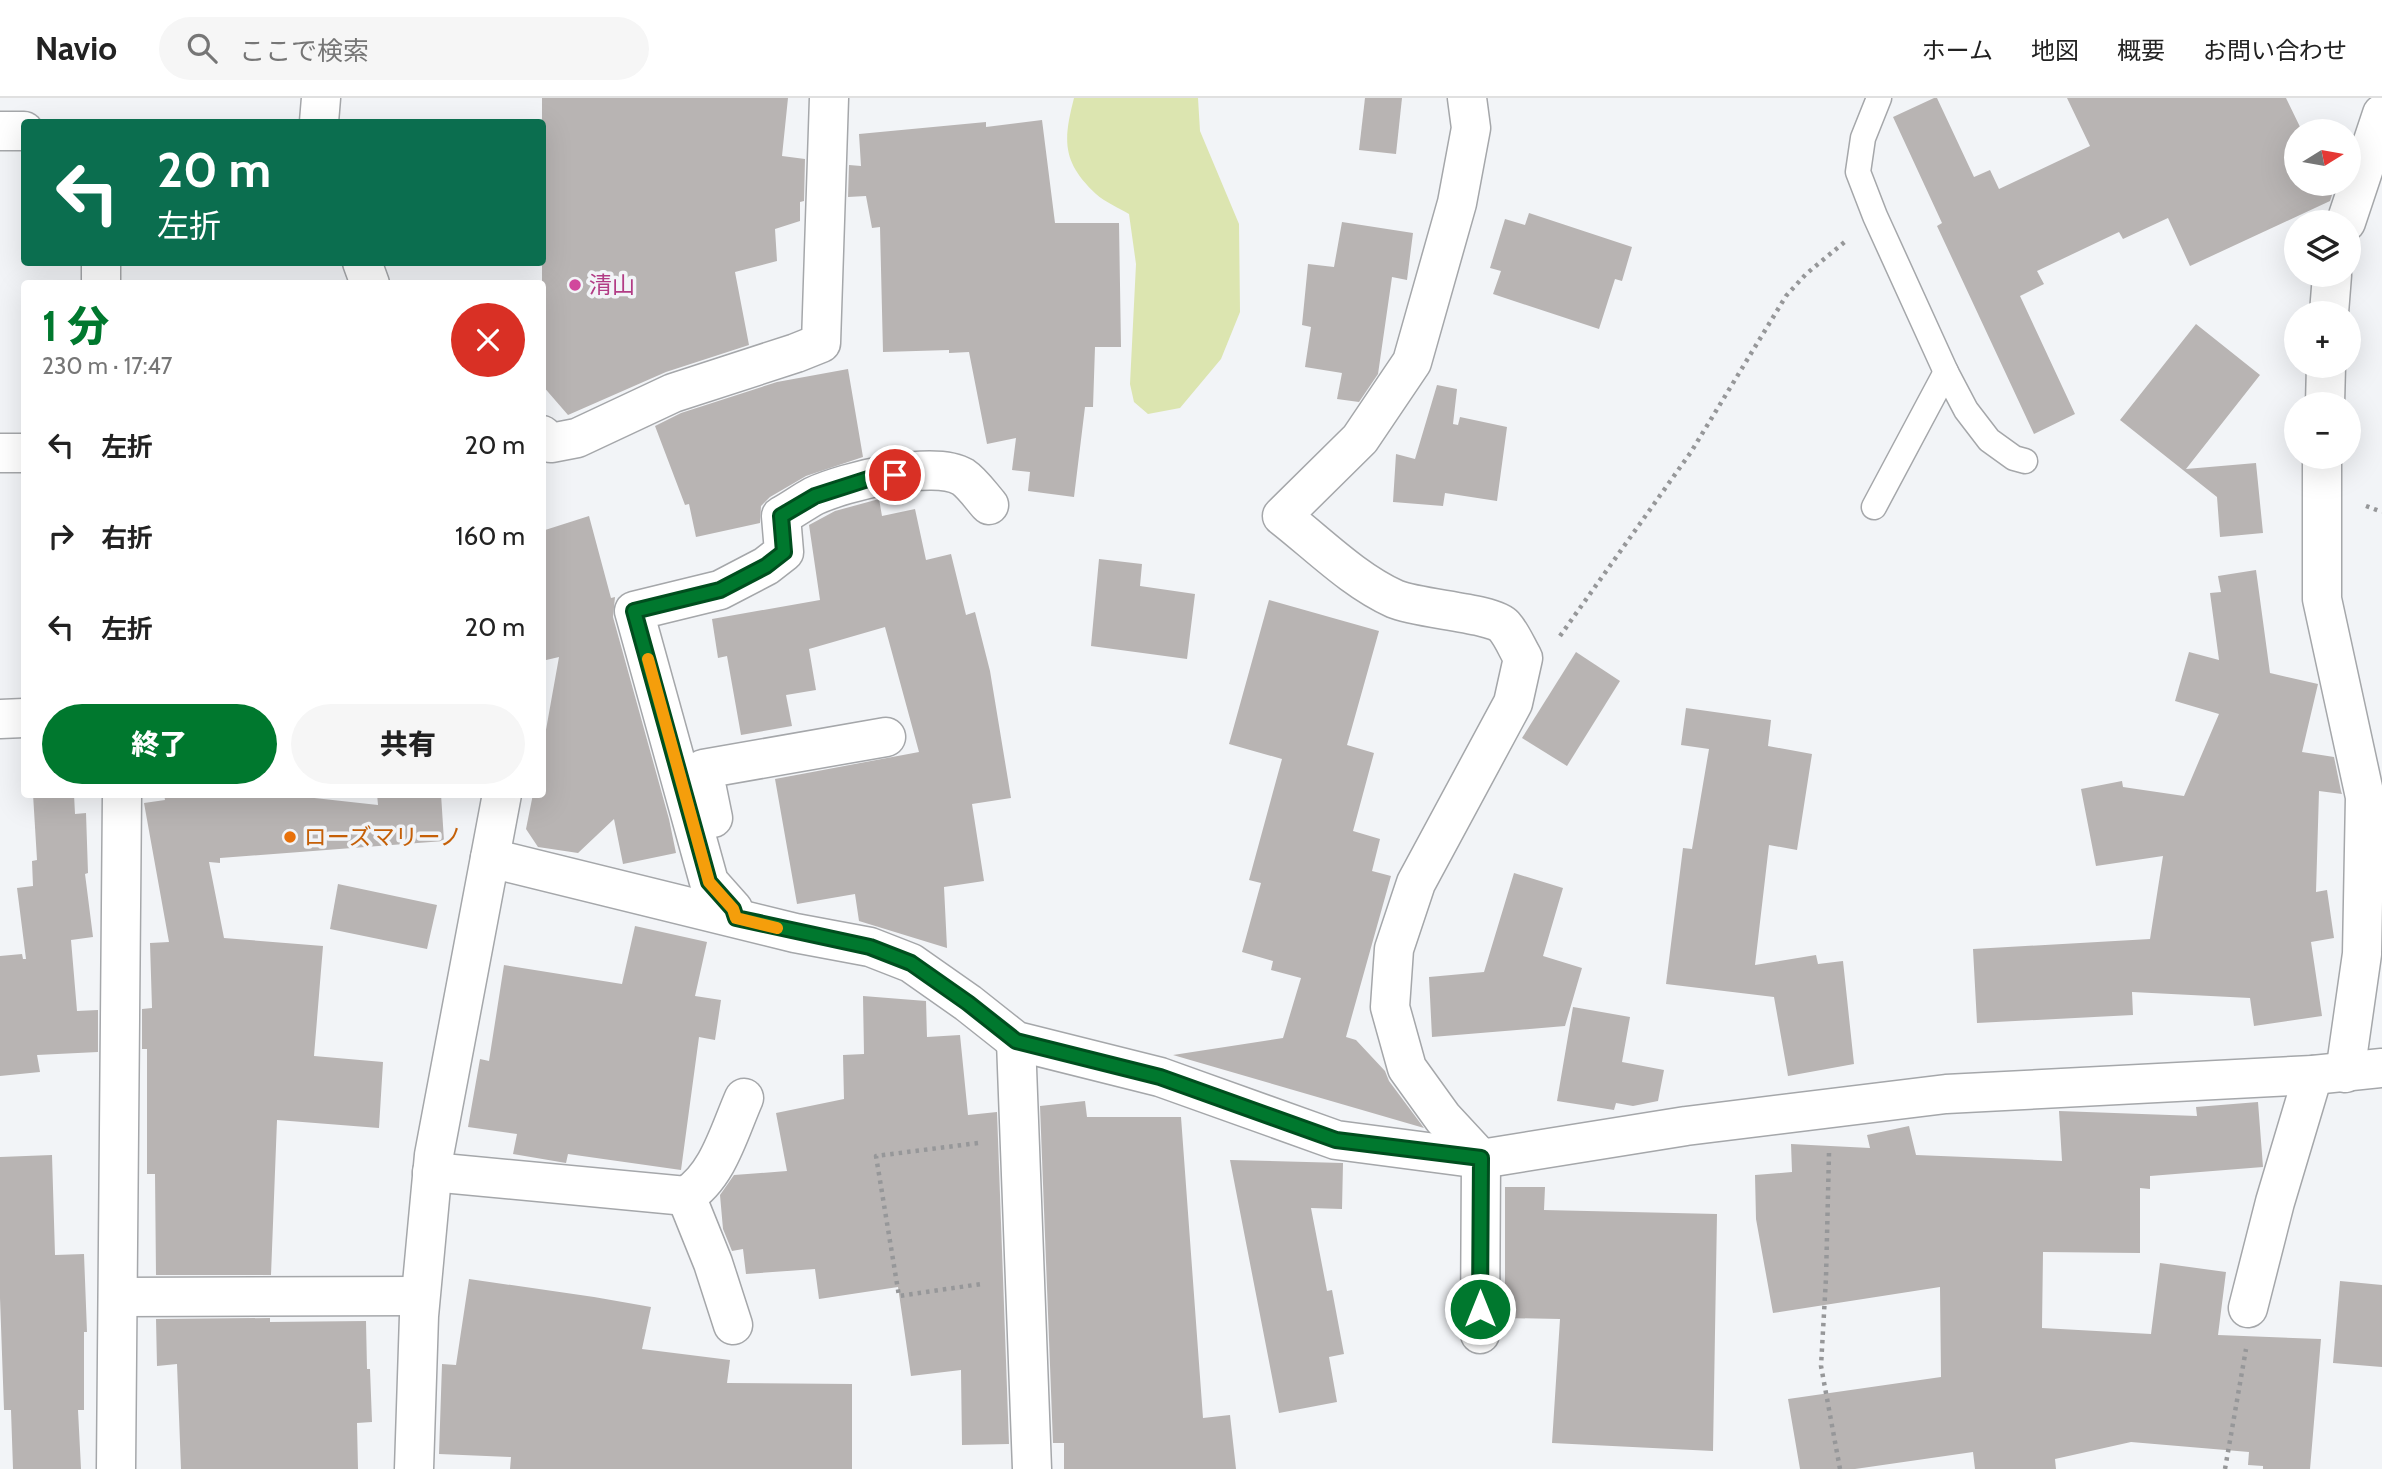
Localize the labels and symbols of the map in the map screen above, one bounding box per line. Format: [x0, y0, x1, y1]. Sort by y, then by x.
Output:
north arrow [2284, 119, 2361, 196]
place label: 清山 [589, 271, 635, 299]
marker: 清山 [567, 277, 583, 293]
pin [865, 445, 925, 505]
place label: ローズマリーノ [304, 823, 462, 851]
marker: ローズマリーノ [282, 829, 298, 845]
position arrow [1443, 1272, 1517, 1346]

